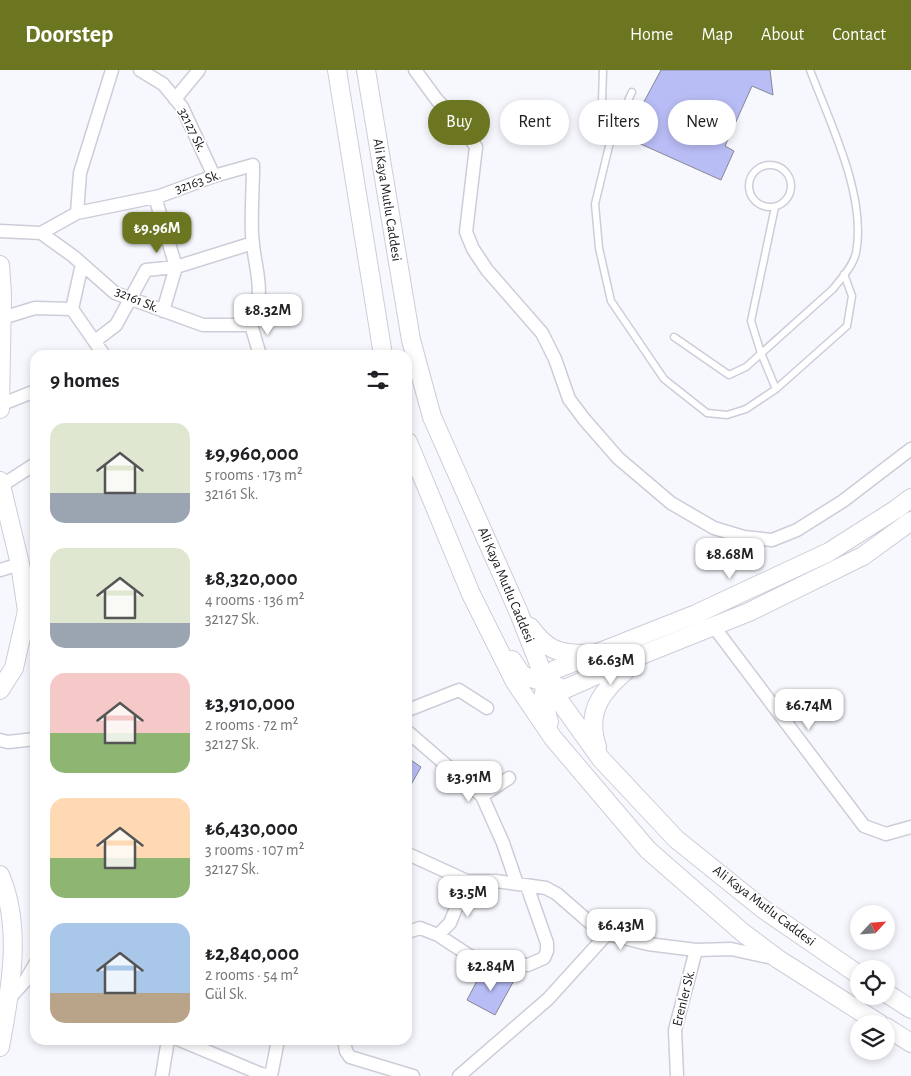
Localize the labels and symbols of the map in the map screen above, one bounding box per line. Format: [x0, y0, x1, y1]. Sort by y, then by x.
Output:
street label: 32127 Sk. [175, 106, 209, 154]
street label: Ali Kaya Mutlu Caddesi [370, 138, 404, 262]
street label: 32163 Sk. [173, 168, 223, 196]
pin: ₺9.96M [116, 212, 198, 254]
street label: 32161 Sk. [113, 284, 161, 316]
pin: ₺8.32M [227, 294, 309, 336]
street label: Ali Kaya Mutlu Caddesi [475, 525, 537, 645]
pin: ₺8.68M [689, 538, 771, 580]
pin: ₺6.63M [570, 644, 652, 686]
pin: ₺6.74M [768, 688, 850, 731]
pin: ₺3.91M [428, 760, 510, 803]
street label: Ali Kaya Mutlu Caddesi [710, 863, 818, 949]
pin: ₺3.5M [433, 876, 503, 918]
north arrow [850, 905, 895, 950]
pin: ₺6.43M [580, 908, 662, 951]
pin: ₺2.84M [450, 950, 532, 992]
street label: Erenler Sk. [670, 968, 698, 1028]

